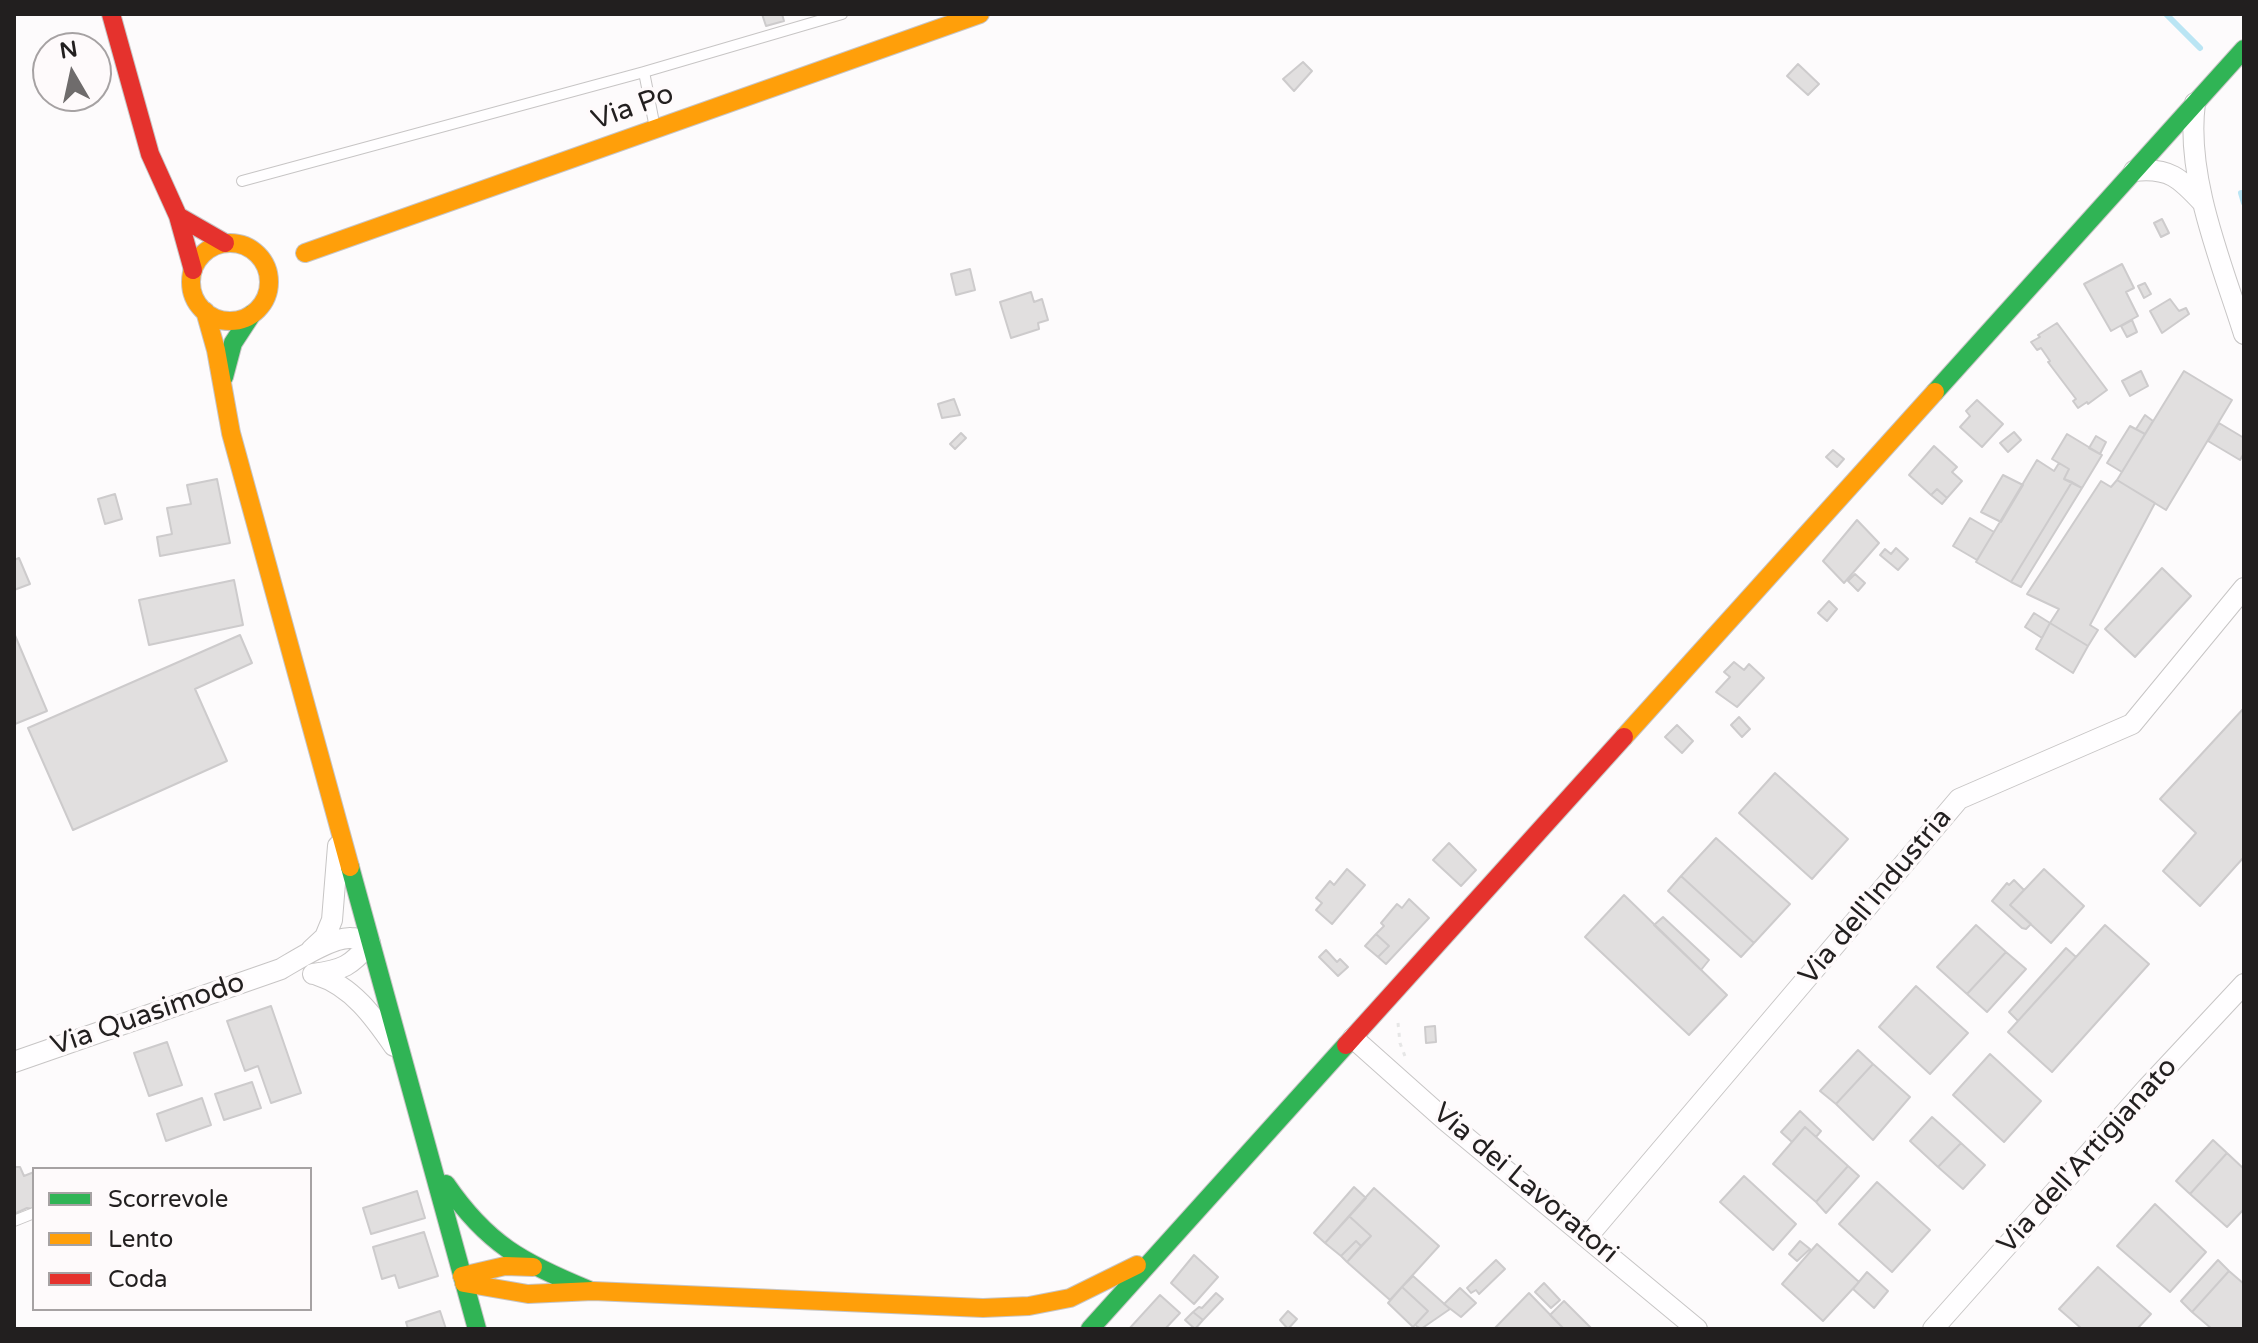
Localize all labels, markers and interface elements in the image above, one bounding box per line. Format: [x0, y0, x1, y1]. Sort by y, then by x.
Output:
north arrow [32, 32, 112, 112]
text: N [58, 36, 79, 64]
street label: Via Po [588, 78, 678, 138]
street label: Via dell'Industria [1793, 802, 1959, 992]
street label: Via Quasimodo [47, 966, 249, 1064]
street label: Via dell'Artigianato [1991, 1051, 2185, 1261]
street label: Via dei Lavoratori [1426, 1097, 1624, 1271]
legend [32, 1167, 312, 1311]
text: Scorrevole [108, 1185, 228, 1214]
text: Lento [108, 1225, 173, 1254]
text: Coda [108, 1265, 168, 1294]

